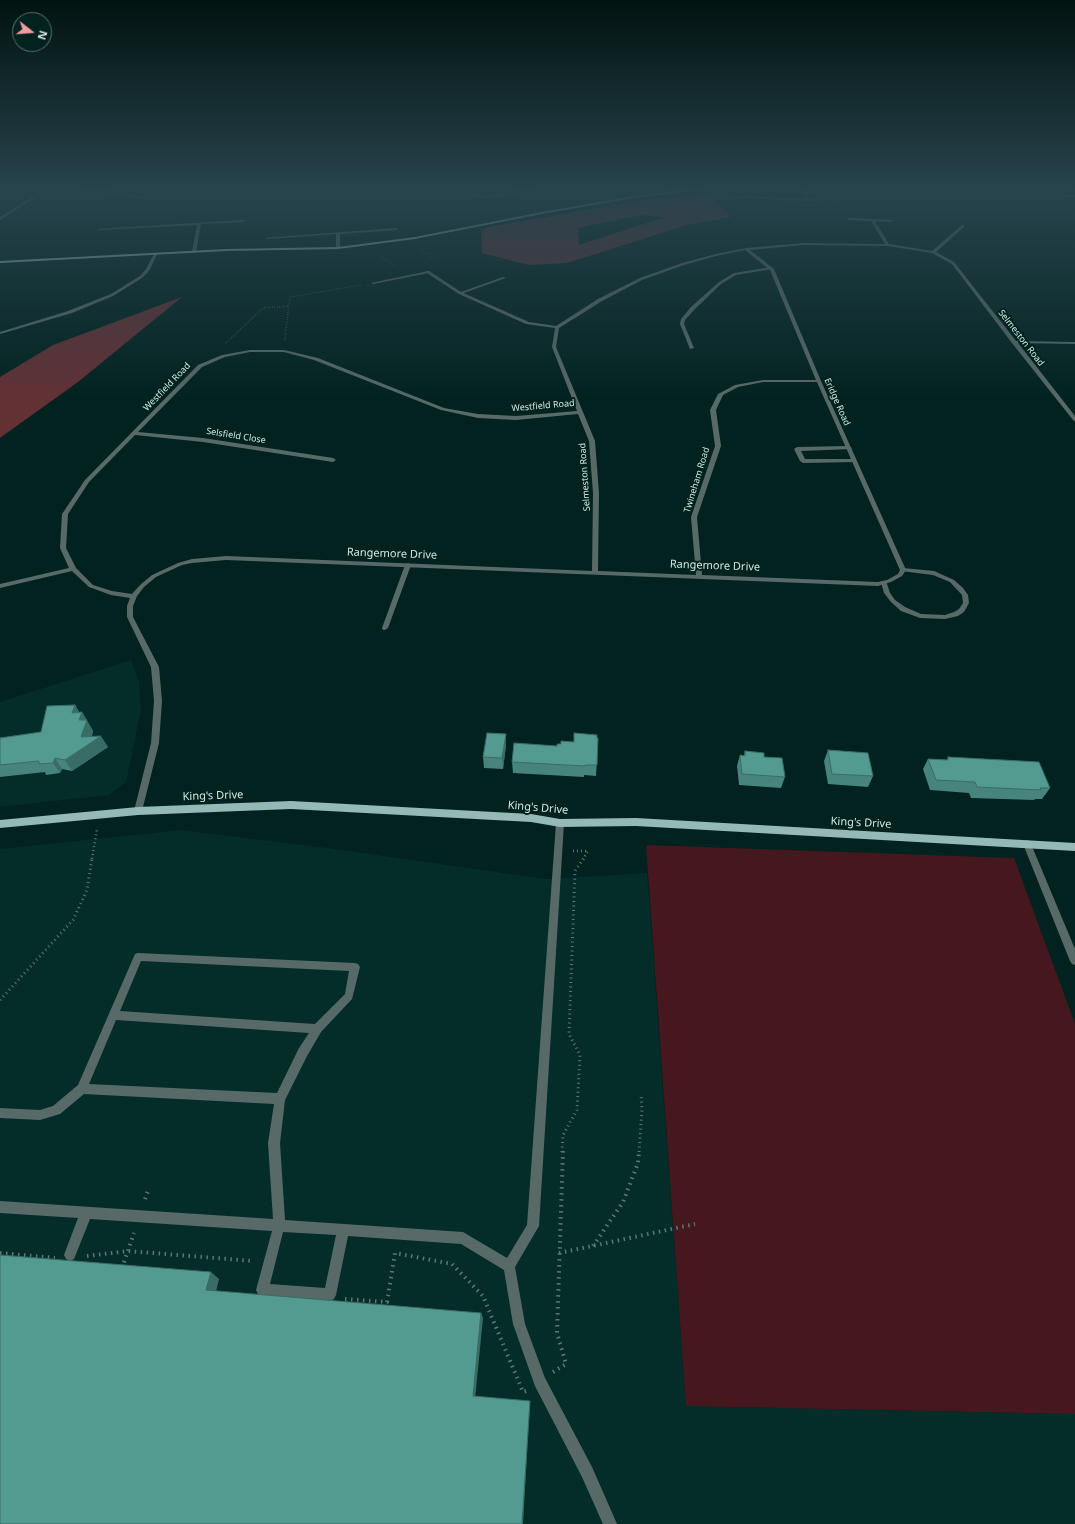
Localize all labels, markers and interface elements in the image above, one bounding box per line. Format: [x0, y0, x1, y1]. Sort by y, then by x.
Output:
north arrow [12, 12, 52, 52]
text: N [35, 29, 51, 42]
street label: Selmeston Road [996, 308, 1046, 368]
street label: Westfield Road [141, 361, 193, 413]
street label: Eridge Road [822, 376, 852, 428]
street label: Westfield Road [511, 398, 575, 414]
street label: Selsfield Close [205, 426, 267, 446]
street label: Selmeston Road [577, 443, 593, 511]
street label: Twineham Road [682, 446, 712, 514]
street label: Rangemore Drive [347, 546, 437, 562]
street label: Rangemore Drive [670, 558, 760, 574]
street label: King's Drive [182, 788, 244, 804]
street label: King's Drive [507, 799, 569, 817]
street label: King's Drive [830, 815, 892, 831]

